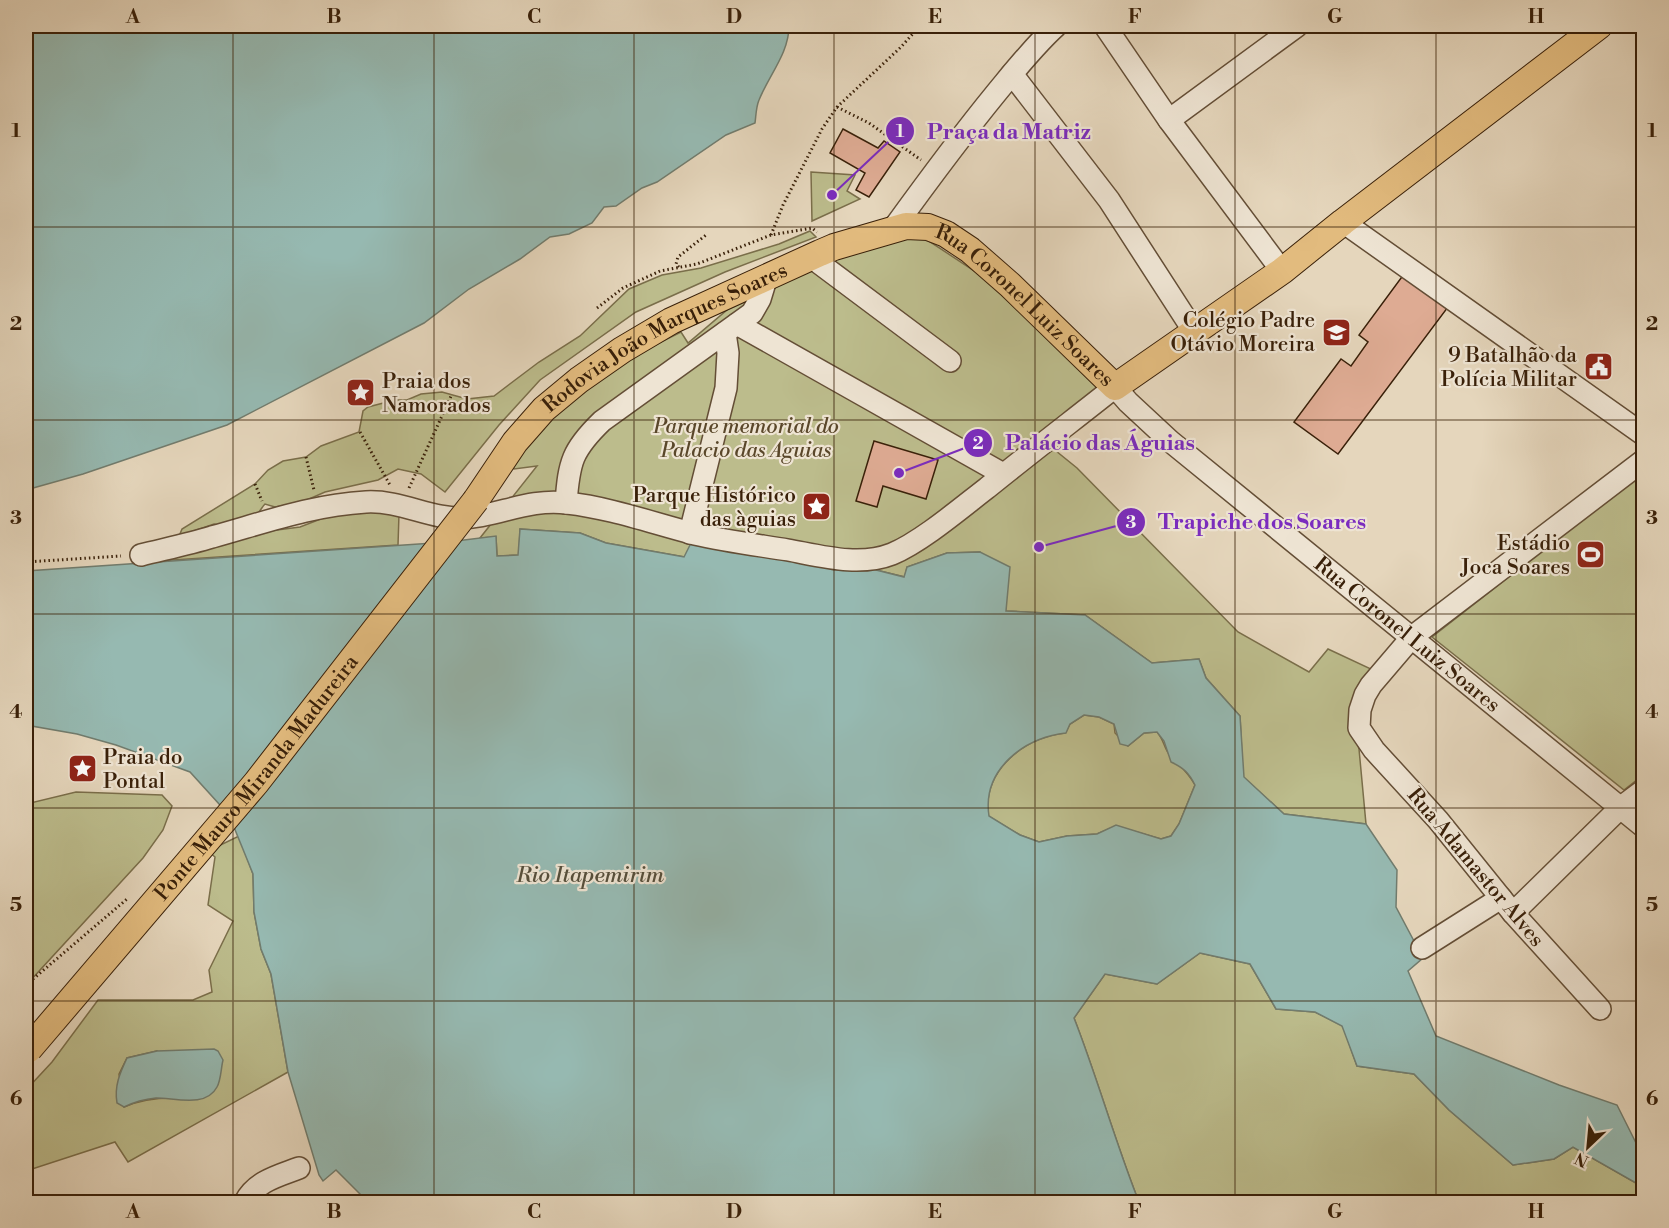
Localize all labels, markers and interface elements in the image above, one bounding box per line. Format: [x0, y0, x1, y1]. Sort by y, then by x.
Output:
text: A [125, 5, 141, 30]
text: B [326, 5, 342, 30]
text: C [527, 5, 541, 30]
text: D [726, 5, 742, 30]
text: E [928, 5, 942, 30]
text: F [1128, 5, 1142, 30]
text: G [1327, 5, 1343, 30]
text: H [1528, 5, 1545, 30]
callout: Praça da Matriz [885, 111, 1103, 151]
text: 1 [11, 119, 21, 144]
text: Praça da Matriz [927, 119, 1091, 146]
text: 1 [1647, 119, 1657, 144]
text: 1 [896, 120, 905, 143]
street label: Rua Coronel Luiz Soares [931, 219, 1119, 393]
street label: Rodovia João Marques Soares [537, 258, 792, 419]
place label: Colégio Padre Otávio Moreira [1170, 308, 1315, 358]
text: 2 [10, 312, 22, 337]
text: 2 [1646, 312, 1658, 337]
school or university icon: Colégio Padre Otávio Moreira [1320, 316, 1352, 348]
place label: 9 Batalhão da Polícia Militar [1441, 343, 1577, 393]
public building icon: 9 Batalhão da Polícia Militar [1582, 351, 1614, 383]
place label: Praia dos Namorados [382, 369, 491, 419]
place icon: Praia dos Namorados [345, 377, 377, 409]
park label: Parque memorial do Palacio das Aguias [652, 414, 839, 464]
callout: Palácio das Águias [963, 423, 1207, 463]
text: Palácio das Águias [1005, 428, 1195, 457]
text: 2 [972, 432, 984, 455]
place label: Parque Histórico das àguias [632, 483, 796, 533]
place icon: Parque Histórico das àguias [801, 491, 833, 523]
callout: Trapiche dos Soares [1116, 502, 1378, 542]
text: 3 [10, 506, 22, 531]
text: 3 [1646, 506, 1658, 531]
text: Trapiche dos Soares [1158, 509, 1366, 536]
text: 3 [1126, 511, 1137, 534]
place label: Estádio Joca Soares [1459, 531, 1570, 581]
sports icon: Estádio Joca Soares [1575, 539, 1607, 571]
street label: Rua Coronel Luiz Soares [1308, 552, 1505, 719]
street label: Ponte Mauro Miranda Madureira [149, 650, 365, 907]
text: 4 [9, 700, 23, 725]
text: 4 [1645, 700, 1659, 725]
place label: Praia do Pontal [103, 745, 183, 795]
place icon: Praia do Pontal [66, 753, 98, 785]
street label: Rua Adamastor Alves [1401, 783, 1549, 952]
water label: Rio Itapemirim [515, 862, 664, 889]
text: 5 [10, 893, 22, 918]
text: 5 [1646, 893, 1658, 918]
text: 6 [10, 1087, 23, 1112]
text: 6 [1646, 1087, 1659, 1112]
north arrow [1558, 1117, 1618, 1177]
text: N [1571, 1148, 1592, 1171]
text: A [125, 1200, 141, 1225]
text: B [326, 1200, 342, 1225]
text: C [527, 1200, 541, 1225]
text: D [726, 1200, 742, 1225]
text: E [928, 1200, 942, 1225]
text: F [1128, 1200, 1142, 1225]
text: G [1327, 1200, 1343, 1225]
text: H [1528, 1200, 1545, 1225]

